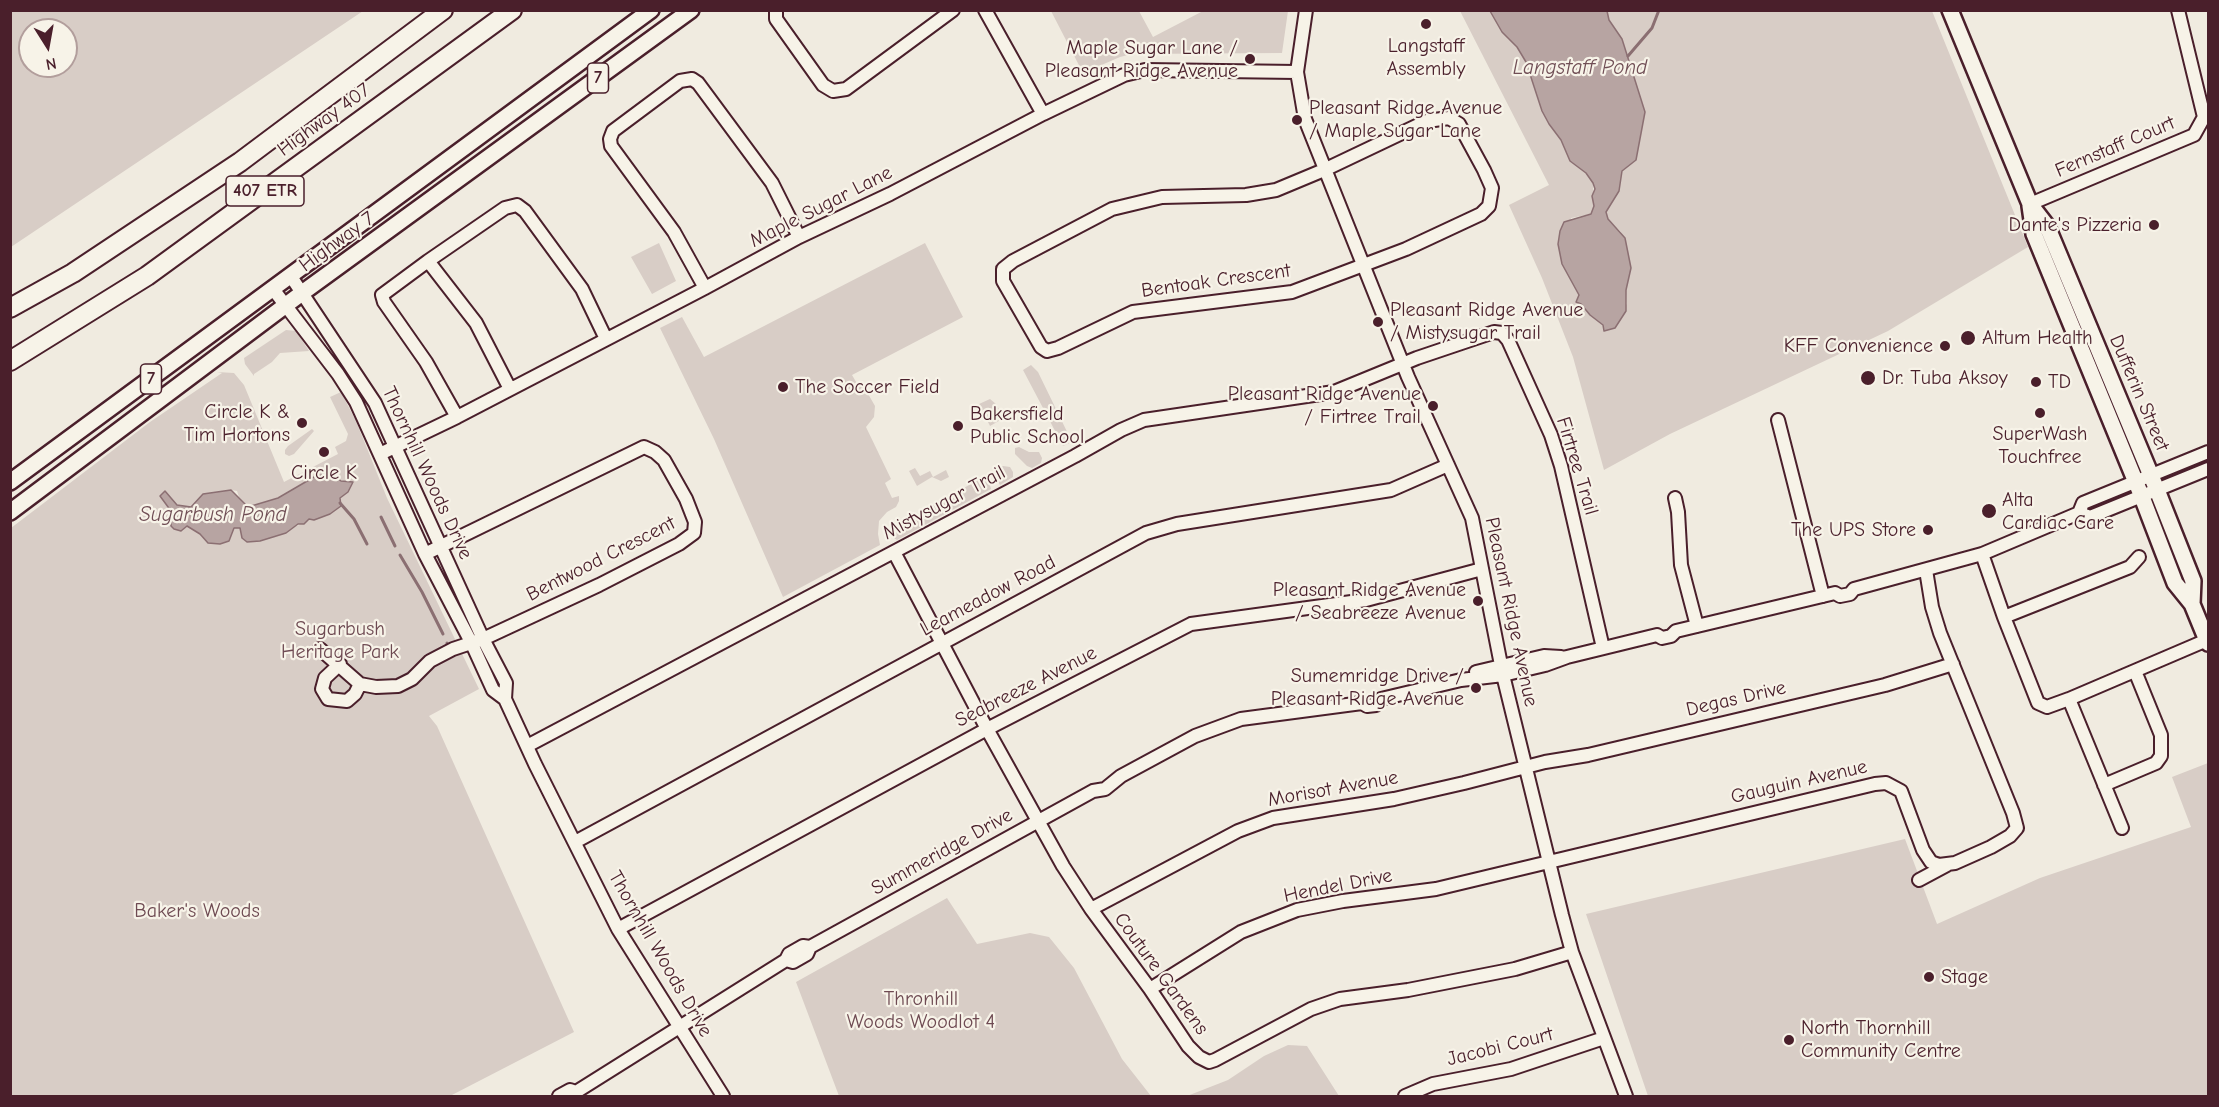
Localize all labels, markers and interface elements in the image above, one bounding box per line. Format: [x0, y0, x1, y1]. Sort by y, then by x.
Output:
marker: Langstaff Assembly [1419, 17, 1433, 31]
north arrow [18, 18, 78, 78]
place label: Langstaff Assembly [1387, 34, 1465, 81]
place label: Maple Sugar Lane / Pleasant Ridge Avenue [1045, 36, 1238, 83]
marker: Maple Sugar Lane / Pleasant Ridge Avenue [1243, 52, 1257, 66]
text: N [44, 54, 58, 74]
water label: Langstaff Pond [1513, 55, 1647, 81]
road number: 7 [588, 63, 608, 93]
street label: Highway 407 [273, 78, 375, 162]
place label: Pleasant Ridge Avenue / Maple Sugar Lane [1309, 96, 1502, 143]
street label: Fernstaff Court [2052, 111, 2178, 183]
marker: Pleasant Ridge Avenue / Maple Sugar Lane [1290, 113, 1304, 127]
street label: Maple Sugar Lane [746, 161, 896, 253]
road number: 407 ETR [226, 176, 304, 206]
street label: Highway 7 [295, 207, 379, 277]
place label: Dante's Pizzeria [2009, 213, 2142, 237]
marker: Dante's Pizzeria [2147, 218, 2161, 232]
street label: Bentoak Crescent [1140, 259, 1292, 303]
place label: Pleasant Ridge Avenue / Mistysugar Trail [1390, 298, 1583, 345]
marker: Pleasant Ridge Avenue / Mistysugar Trail [1371, 315, 1385, 329]
place label: Altum Health [1982, 326, 2093, 350]
marker: Altum Health [1959, 329, 1977, 347]
street label: Dufferin Street [2104, 331, 2174, 455]
place label: KFF Convenience [1784, 334, 1933, 358]
marker: KFF Convenience [1938, 339, 1952, 353]
road number: 7 [140, 364, 162, 394]
place label: Dr. Tuba Aksoy [1882, 366, 2008, 390]
marker: Dr. Tuba Aksoy [1859, 369, 1877, 387]
place label: TD [2048, 370, 2071, 394]
place label: The Soccer Field [795, 375, 939, 399]
marker: TD [2029, 375, 2043, 389]
marker: The Soccer Field [776, 380, 790, 394]
place label: Pleasant Ridge Avenue / Firtree Trail [1228, 382, 1421, 429]
street label: Thornhill Woods Drive [376, 383, 478, 563]
marker: Pleasant Ridge Avenue / Firtree Trail [1426, 399, 1440, 413]
place label: Circle K & Tim Hortons [184, 400, 290, 447]
place label: Bakersfield Public School [970, 402, 1084, 449]
marker: SuperWash Touchfree [2033, 406, 2047, 420]
street label: Firtree Trail [1551, 414, 1603, 518]
marker: Circle K & Tim Hortons [295, 416, 309, 430]
marker: Bakersfield Public School [951, 419, 965, 433]
place label: SuperWash Touchfree [1992, 422, 2088, 469]
marker: Circle K [317, 445, 331, 459]
place label: Circle K [291, 461, 357, 485]
street label: Mistysugar Trail [879, 461, 1009, 545]
place label: Alta Cardiac Care [2002, 488, 2114, 535]
water label: Sugarbush Pond [139, 502, 287, 528]
marker: Alta Cardiac Care [1980, 502, 1998, 520]
street label: Bentwood Crescent [523, 511, 679, 607]
street label: Pleasant Ridge Avenue [1479, 515, 1543, 709]
place label: The UPS Store [1791, 518, 1916, 542]
marker: The UPS Store [1921, 523, 1935, 537]
street label: Leameadow Road [916, 550, 1060, 642]
place label: Pleasant Ridge Avenue / Seabreeze Avenue [1273, 578, 1466, 625]
marker: Pleasant Ridge Avenue / Seabreeze Avenue [1471, 594, 1485, 608]
park label: Sugarbush Heritage Park [281, 617, 399, 664]
street label: Seabreeze Avenue [951, 641, 1101, 733]
place label: Sumemridge Drive / Pleasant Ridge Avenue [1271, 664, 1464, 711]
street label: Degas Drive [1684, 676, 1788, 722]
marker: Sumemridge Drive / Pleasant Ridge Avenue [1469, 681, 1483, 695]
street label: Gauguin Avenue [1729, 755, 1869, 809]
street label: Morisot Avenue [1266, 766, 1400, 812]
street label: Summeridge Drive [867, 803, 1017, 901]
street label: Hendel Drive [1282, 864, 1394, 908]
street label: Thornhill Woods Drive [603, 867, 717, 1041]
park label: Baker's Woods [134, 899, 260, 923]
street label: Couture Gardens [1109, 908, 1213, 1040]
place label: Stage [1941, 965, 1988, 989]
marker: Stage [1922, 970, 1936, 984]
park label: Thronhill Woods Woodlot 4 [847, 987, 995, 1034]
place label: North Thornhill Community Centre [1801, 1016, 1961, 1063]
street label: Jacobi Court [1445, 1022, 1555, 1072]
marker: North Thornhill Community Centre [1782, 1033, 1796, 1047]

